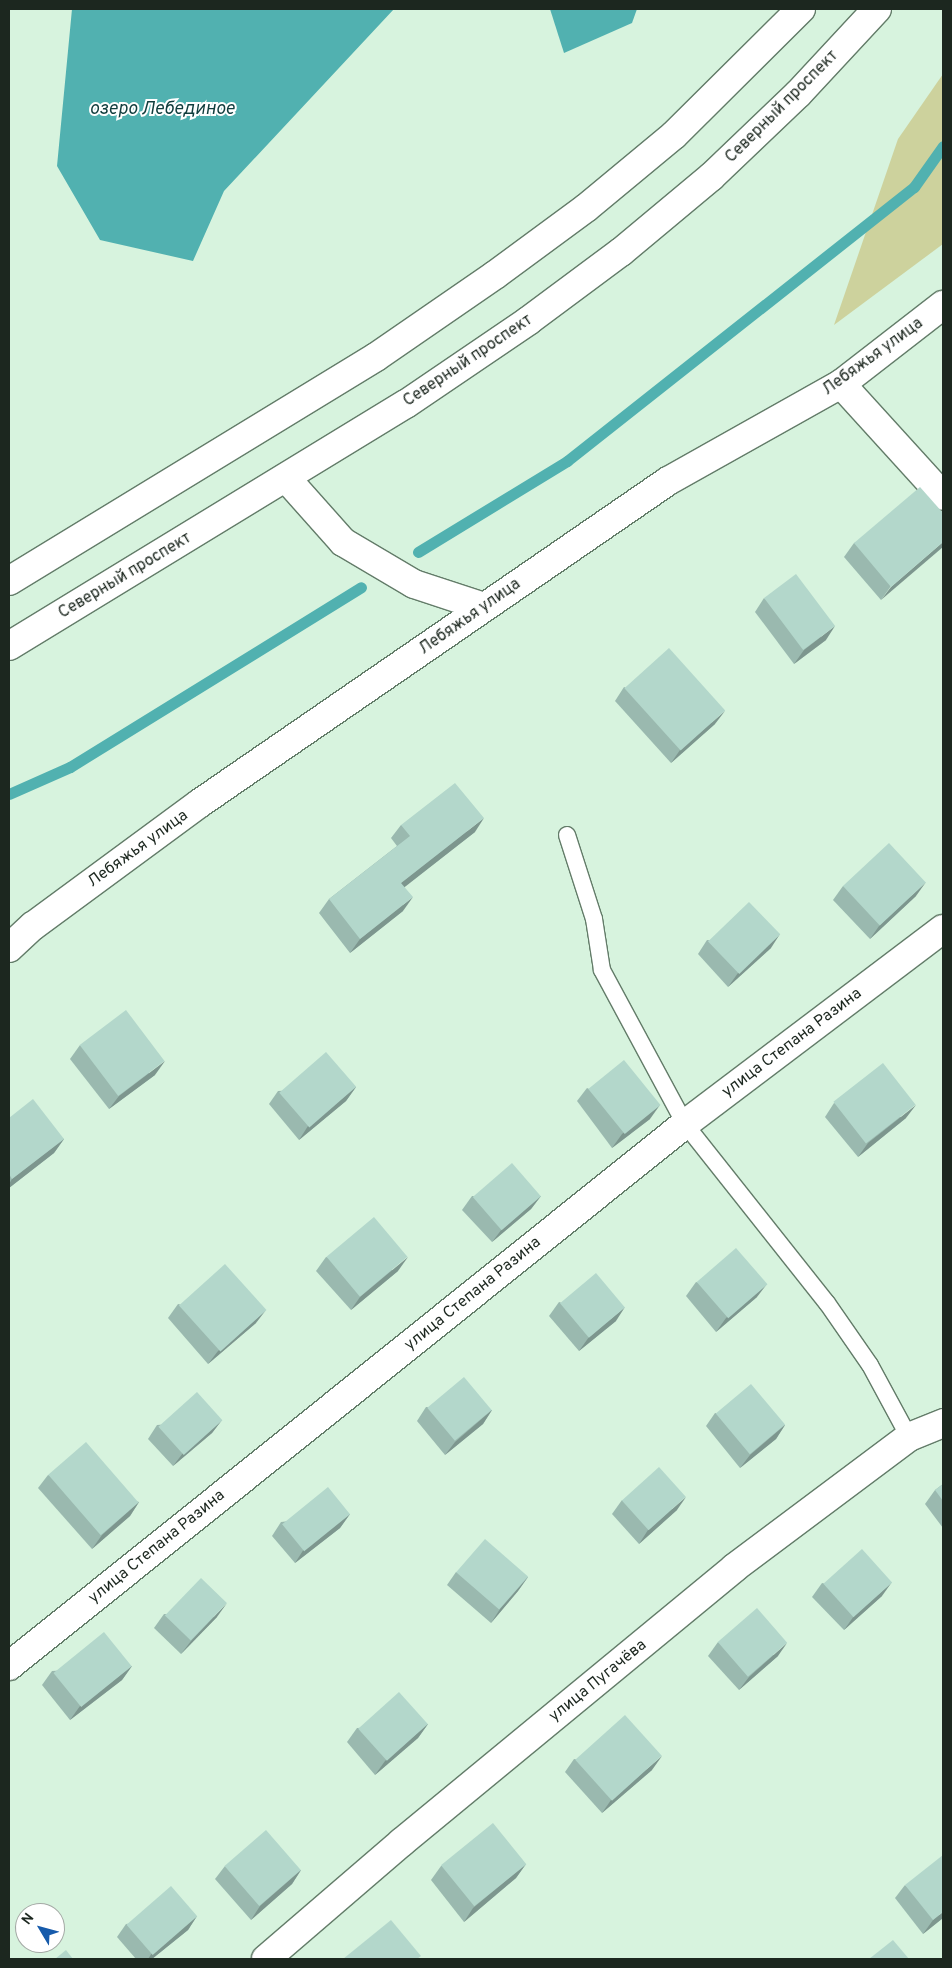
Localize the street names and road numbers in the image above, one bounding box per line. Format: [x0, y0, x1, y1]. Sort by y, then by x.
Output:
street label: Северный проспект [722, 47, 842, 167]
street label: Северный проспект [400, 311, 536, 411]
street label: Лебяжья улица [819, 314, 927, 400]
street label: Северный проспект [55, 529, 195, 623]
street label: Лебяжья улица [416, 575, 524, 659]
street label: Лебяжья улица [84, 806, 192, 892]
street label: улица Степана Разина [718, 984, 866, 1102]
street label: улица Степана Разина [401, 1233, 545, 1355]
street label: улица Степана Разина [85, 1486, 229, 1608]
street label: улица Пугачёва [545, 1636, 651, 1726]

